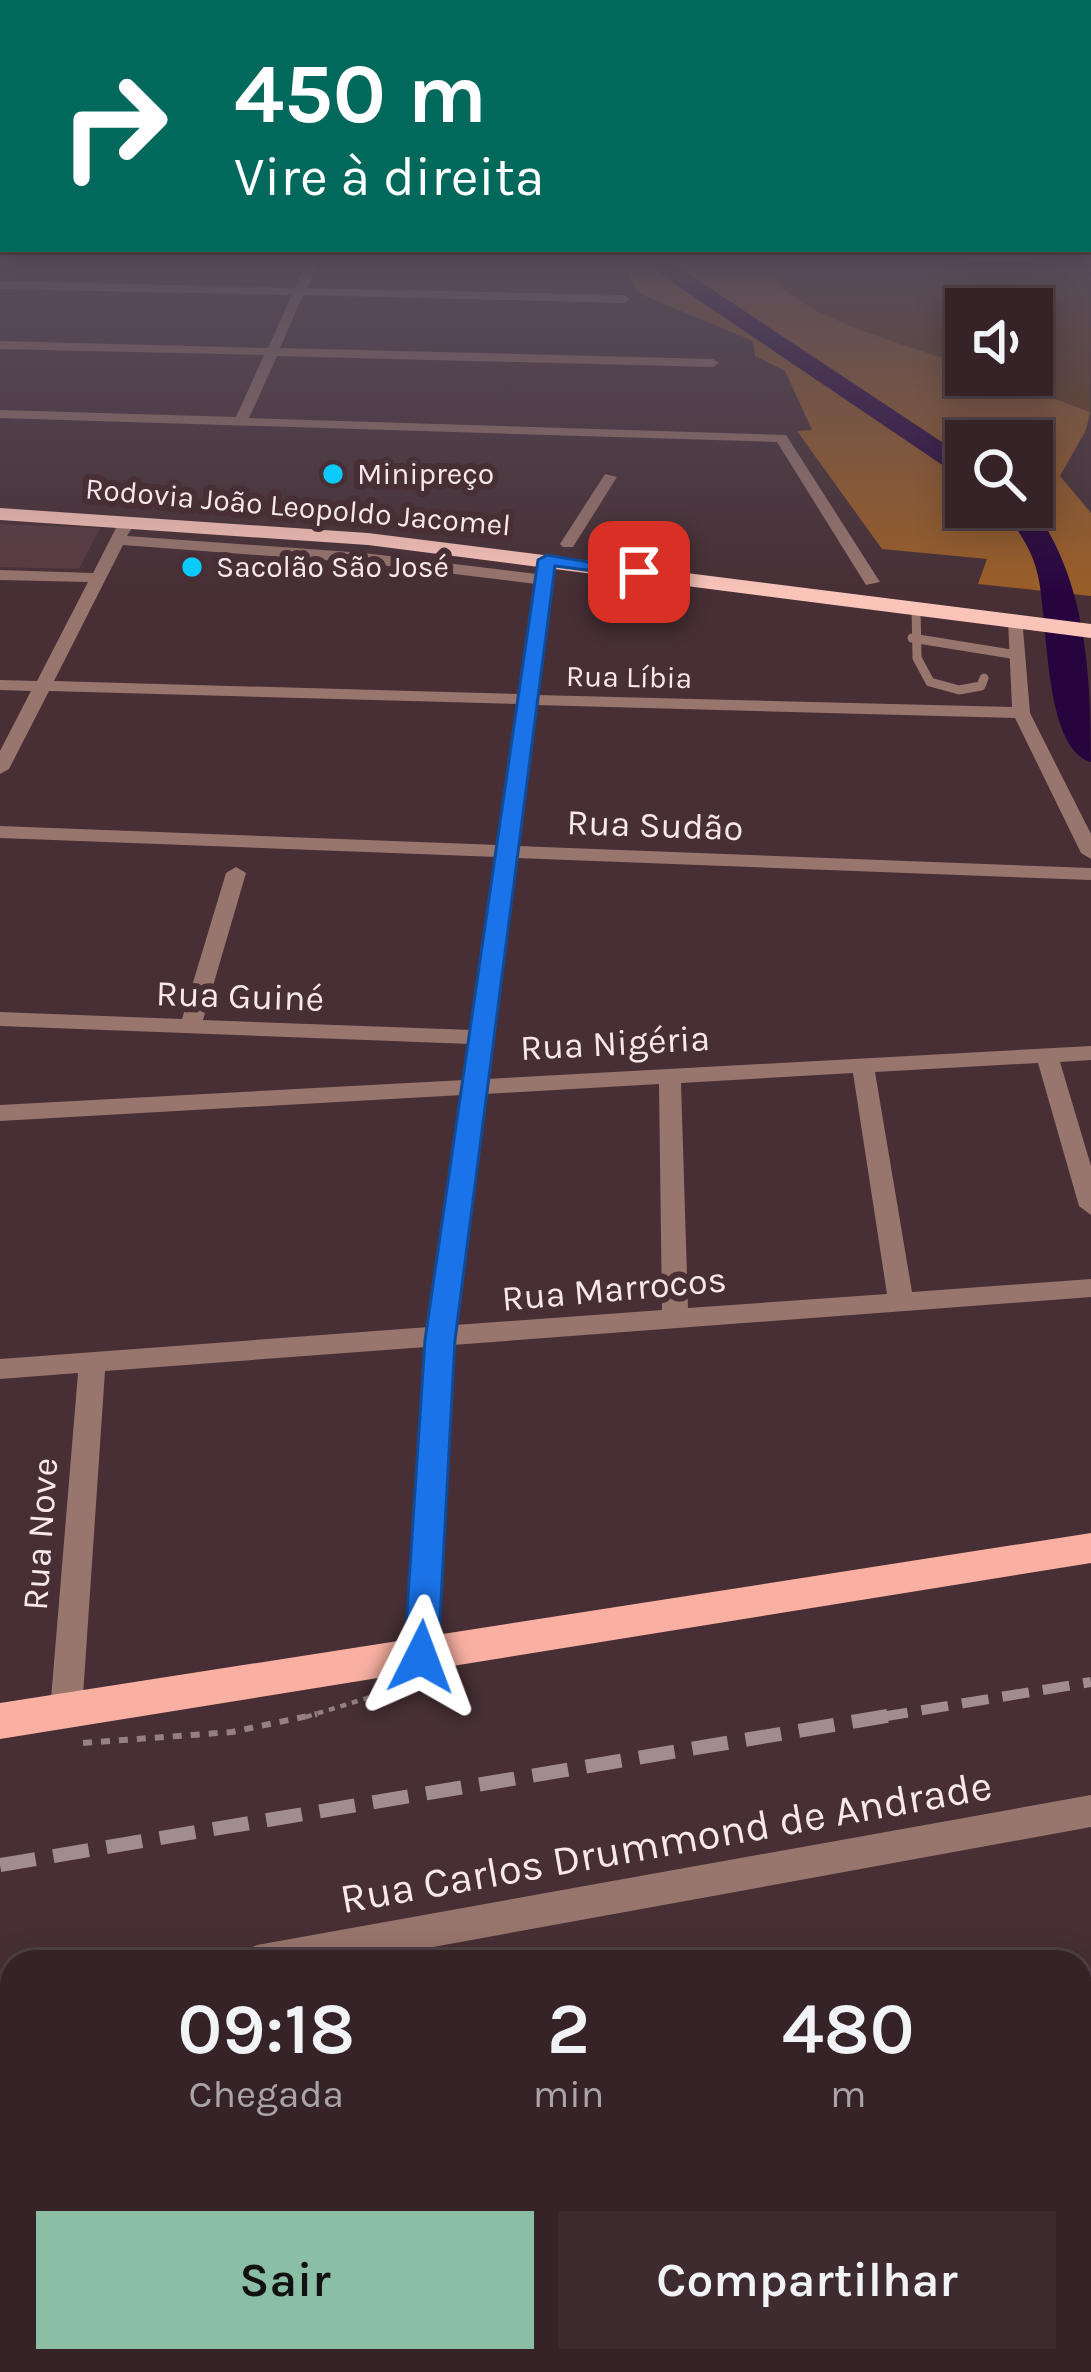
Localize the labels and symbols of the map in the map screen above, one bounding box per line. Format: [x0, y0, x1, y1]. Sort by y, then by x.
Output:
place label: Minipreço [357, 456, 494, 492]
marker: Minipreço [320, 461, 346, 487]
street label: Rodovia João Leopoldo Jacomel [84, 470, 512, 544]
pin [588, 521, 690, 623]
place label: Sacolão São José [216, 549, 449, 585]
marker: Sacolão São José [179, 554, 205, 580]
street label: Rua Líbia [566, 658, 692, 696]
street label: Rua Sudão [566, 801, 744, 849]
street label: Rua Guiné [155, 972, 325, 1020]
street label: Rua Nigéria [519, 1017, 711, 1069]
street label: Rua Marrocos [500, 1258, 728, 1320]
street label: Rua Nove [14, 1456, 66, 1612]
position arrow [358, 1594, 484, 1720]
street label: Rua Carlos Drummond de Andrade [336, 1760, 996, 1924]

